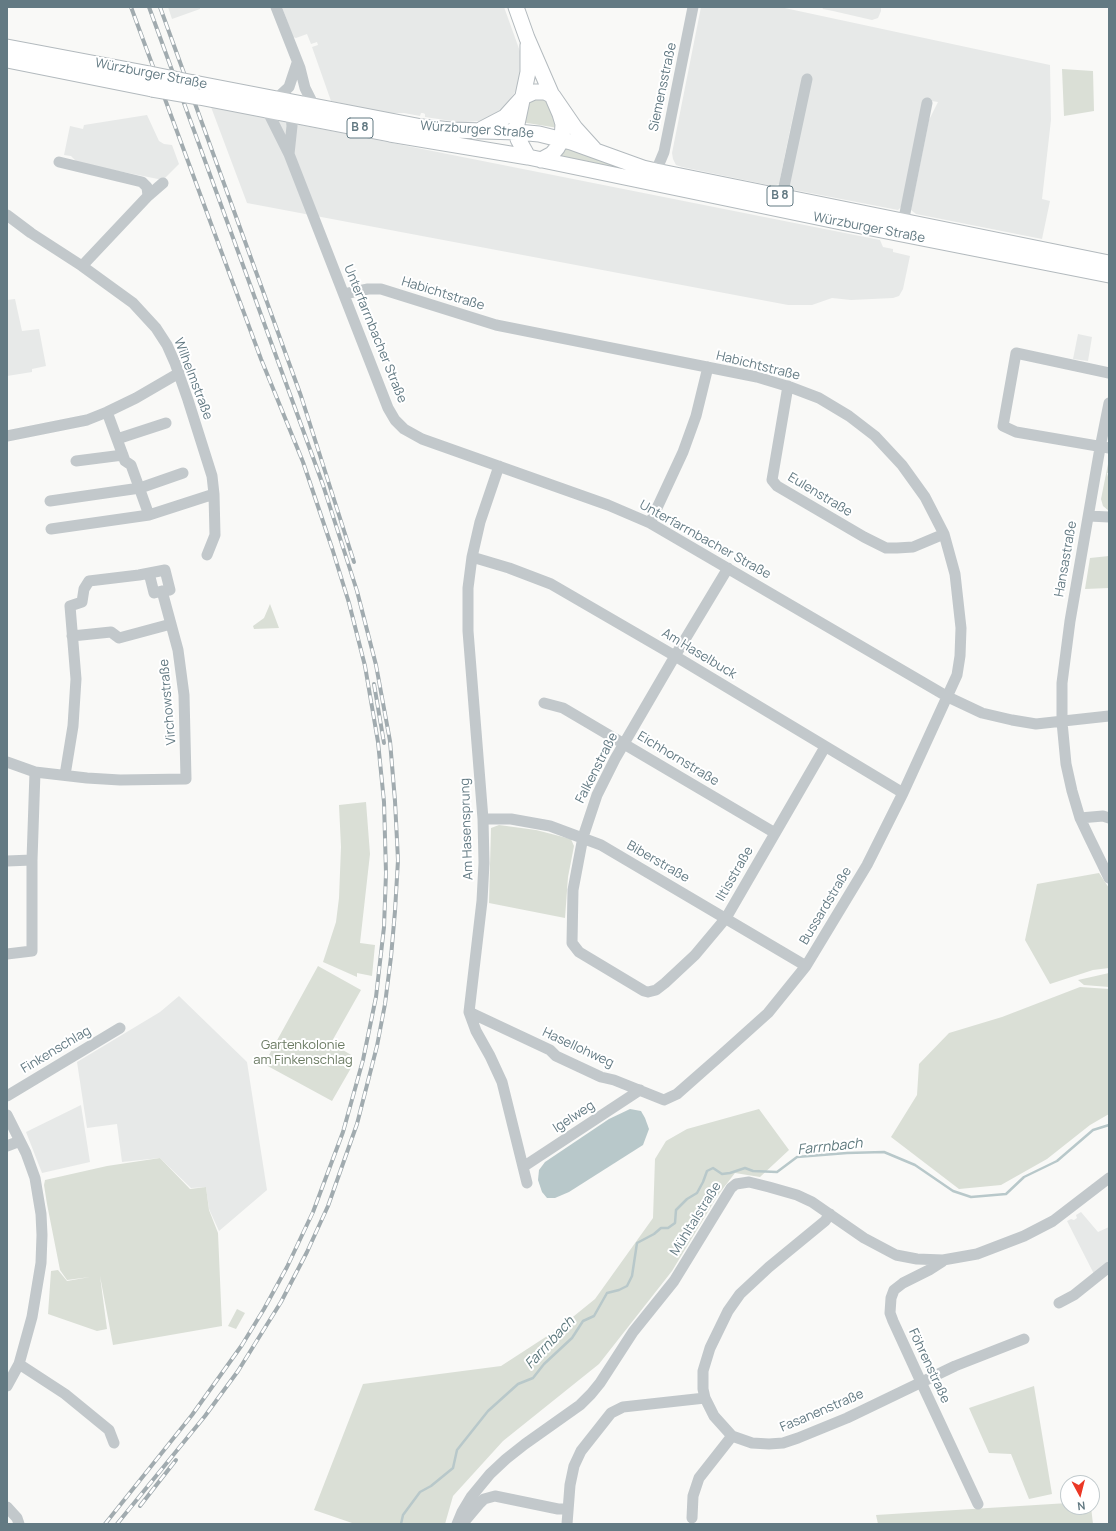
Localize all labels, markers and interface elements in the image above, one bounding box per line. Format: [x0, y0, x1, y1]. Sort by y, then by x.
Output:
street label: Siemensstraße [646, 41, 680, 133]
street label: Würzburger Straße [94, 55, 208, 93]
road number: B 8 [347, 118, 373, 138]
street label: Würzburger Straße [420, 118, 534, 142]
road number: B 8 [767, 186, 793, 206]
street label: Würzburger Straße [812, 209, 926, 247]
street label: Unterfarrnbacher Straße [340, 263, 410, 405]
street label: Habichtstraße [400, 274, 486, 314]
street label: Wilhelmstraße [170, 336, 216, 422]
street label: Habichtstraße [714, 348, 802, 384]
street label: Eulenstraße [785, 470, 855, 520]
street label: Unterfarrnbacher Straße [637, 497, 773, 583]
street label: Hansastraße [1052, 520, 1080, 598]
street label: Am Haselbuck [659, 626, 739, 682]
street label: Virchowstraße [156, 658, 180, 746]
street label: Eichhornstraße [634, 729, 722, 789]
street label: Falkenstraße [573, 730, 621, 806]
street label: Am Hasensprung [457, 778, 477, 880]
street label: Biberstraße [624, 838, 692, 886]
street label: Iltisstraße [713, 844, 757, 904]
street label: Bussardstraße [797, 864, 855, 948]
street label: Finkenschlag [18, 1023, 94, 1077]
street label: Hasellohweg [540, 1025, 616, 1071]
park label: Gartenkolonie am Finkenschlag [253, 1037, 353, 1068]
street label: Igelweg [550, 1098, 598, 1136]
water label: Farrnbach [797, 1135, 863, 1159]
street label: Mühltalstraße [667, 1179, 725, 1259]
water label: Farrnbach [522, 1313, 578, 1373]
street label: Föhrenstraße [905, 1326, 953, 1406]
street label: Fasanenstraße [778, 1386, 866, 1436]
north arrow [1060, 1475, 1100, 1515]
text: N [1077, 1498, 1086, 1514]

